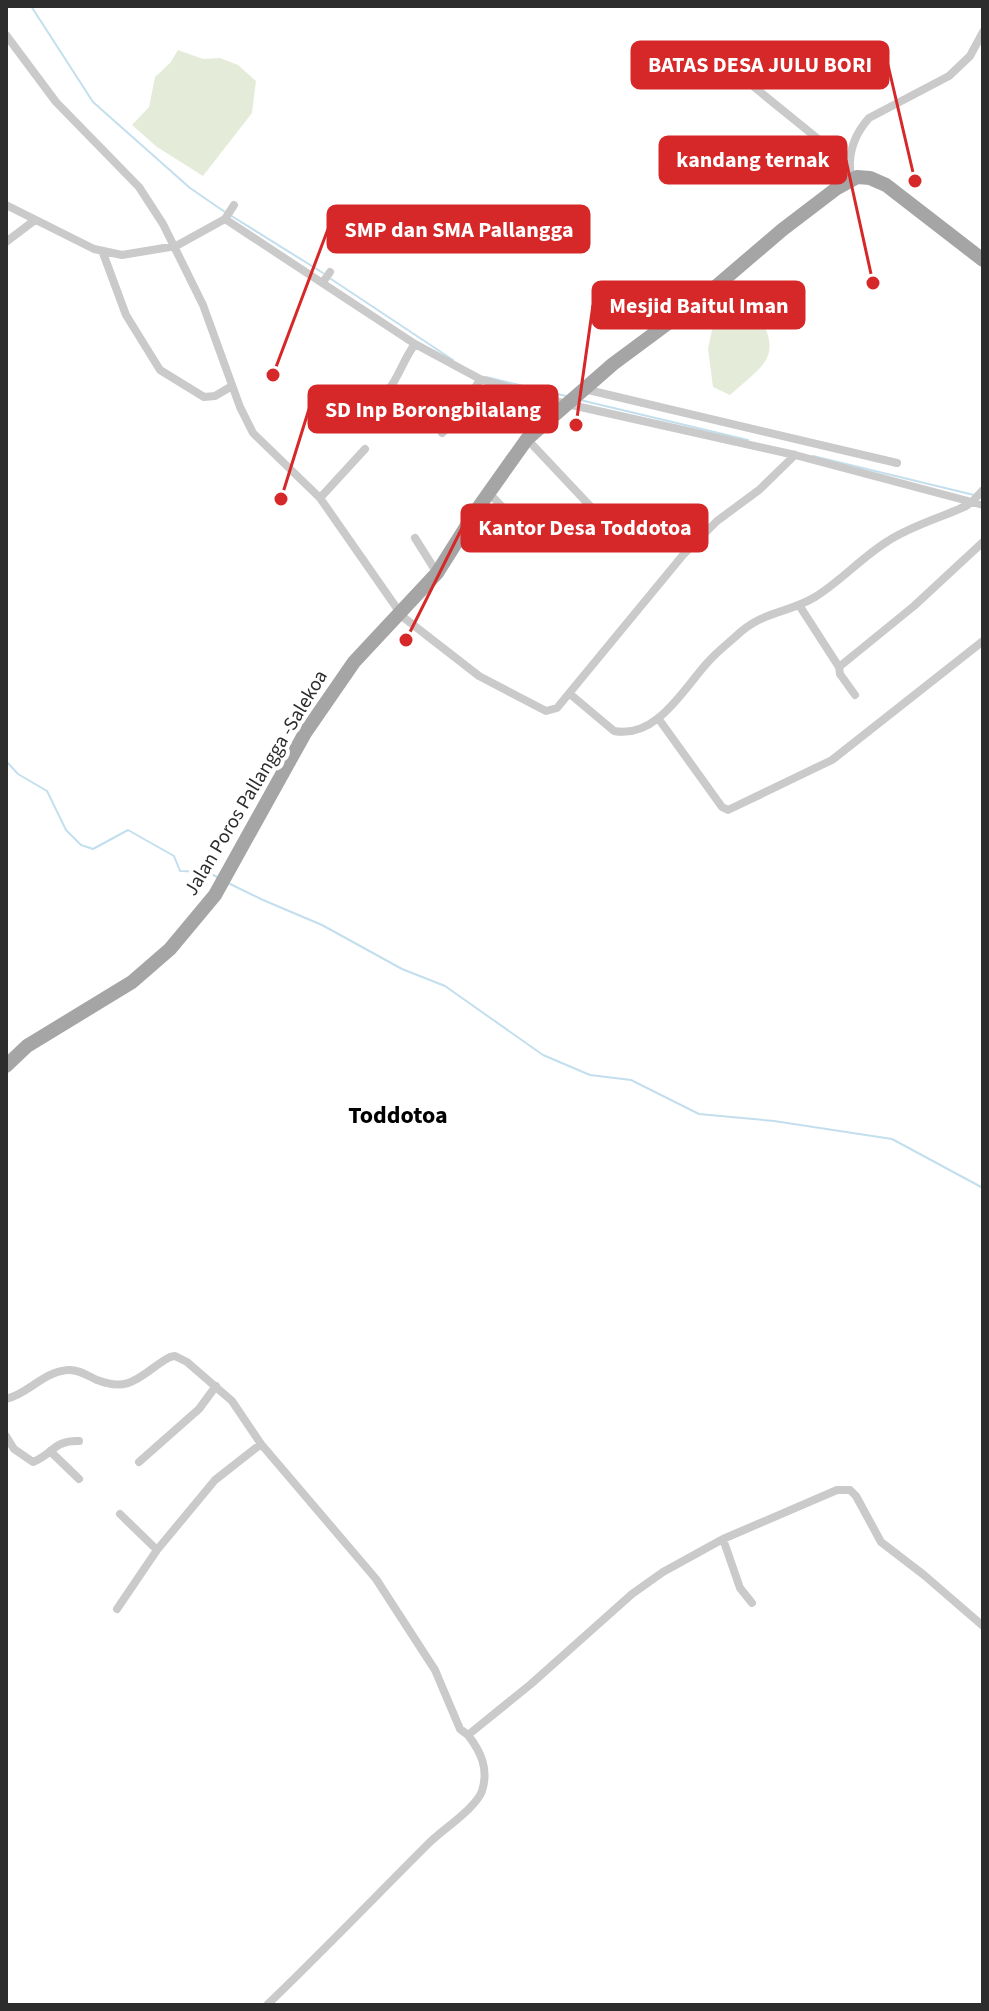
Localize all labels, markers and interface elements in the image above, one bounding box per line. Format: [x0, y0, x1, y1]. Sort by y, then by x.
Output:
callout: BATAS DESA JULU BORI [632, 42, 888, 88]
text: BATAS DESA JULU BORI [648, 49, 872, 81]
callout: kandang ternak [660, 137, 846, 183]
text: kandang ternak [676, 144, 830, 176]
callout: SMP dan SMA Pallangga [328, 206, 589, 252]
text: SMP dan SMA Pallangga [344, 214, 574, 246]
callout: Mesjid Baitul Iman [593, 282, 804, 328]
text: Mesjid Baitul Iman [609, 290, 789, 322]
callout: SD Inp Borongbilalang [309, 386, 557, 432]
text: SD Inp Borongbilalang [325, 394, 541, 426]
callout: Kantor Desa Toddotoa [462, 505, 707, 551]
text: Kantor Desa Toddotoa [478, 512, 692, 544]
street label: Jalan Poros Pallangga -Salekoa [177, 665, 335, 901]
district label: Toddotoa [348, 1098, 448, 1133]

